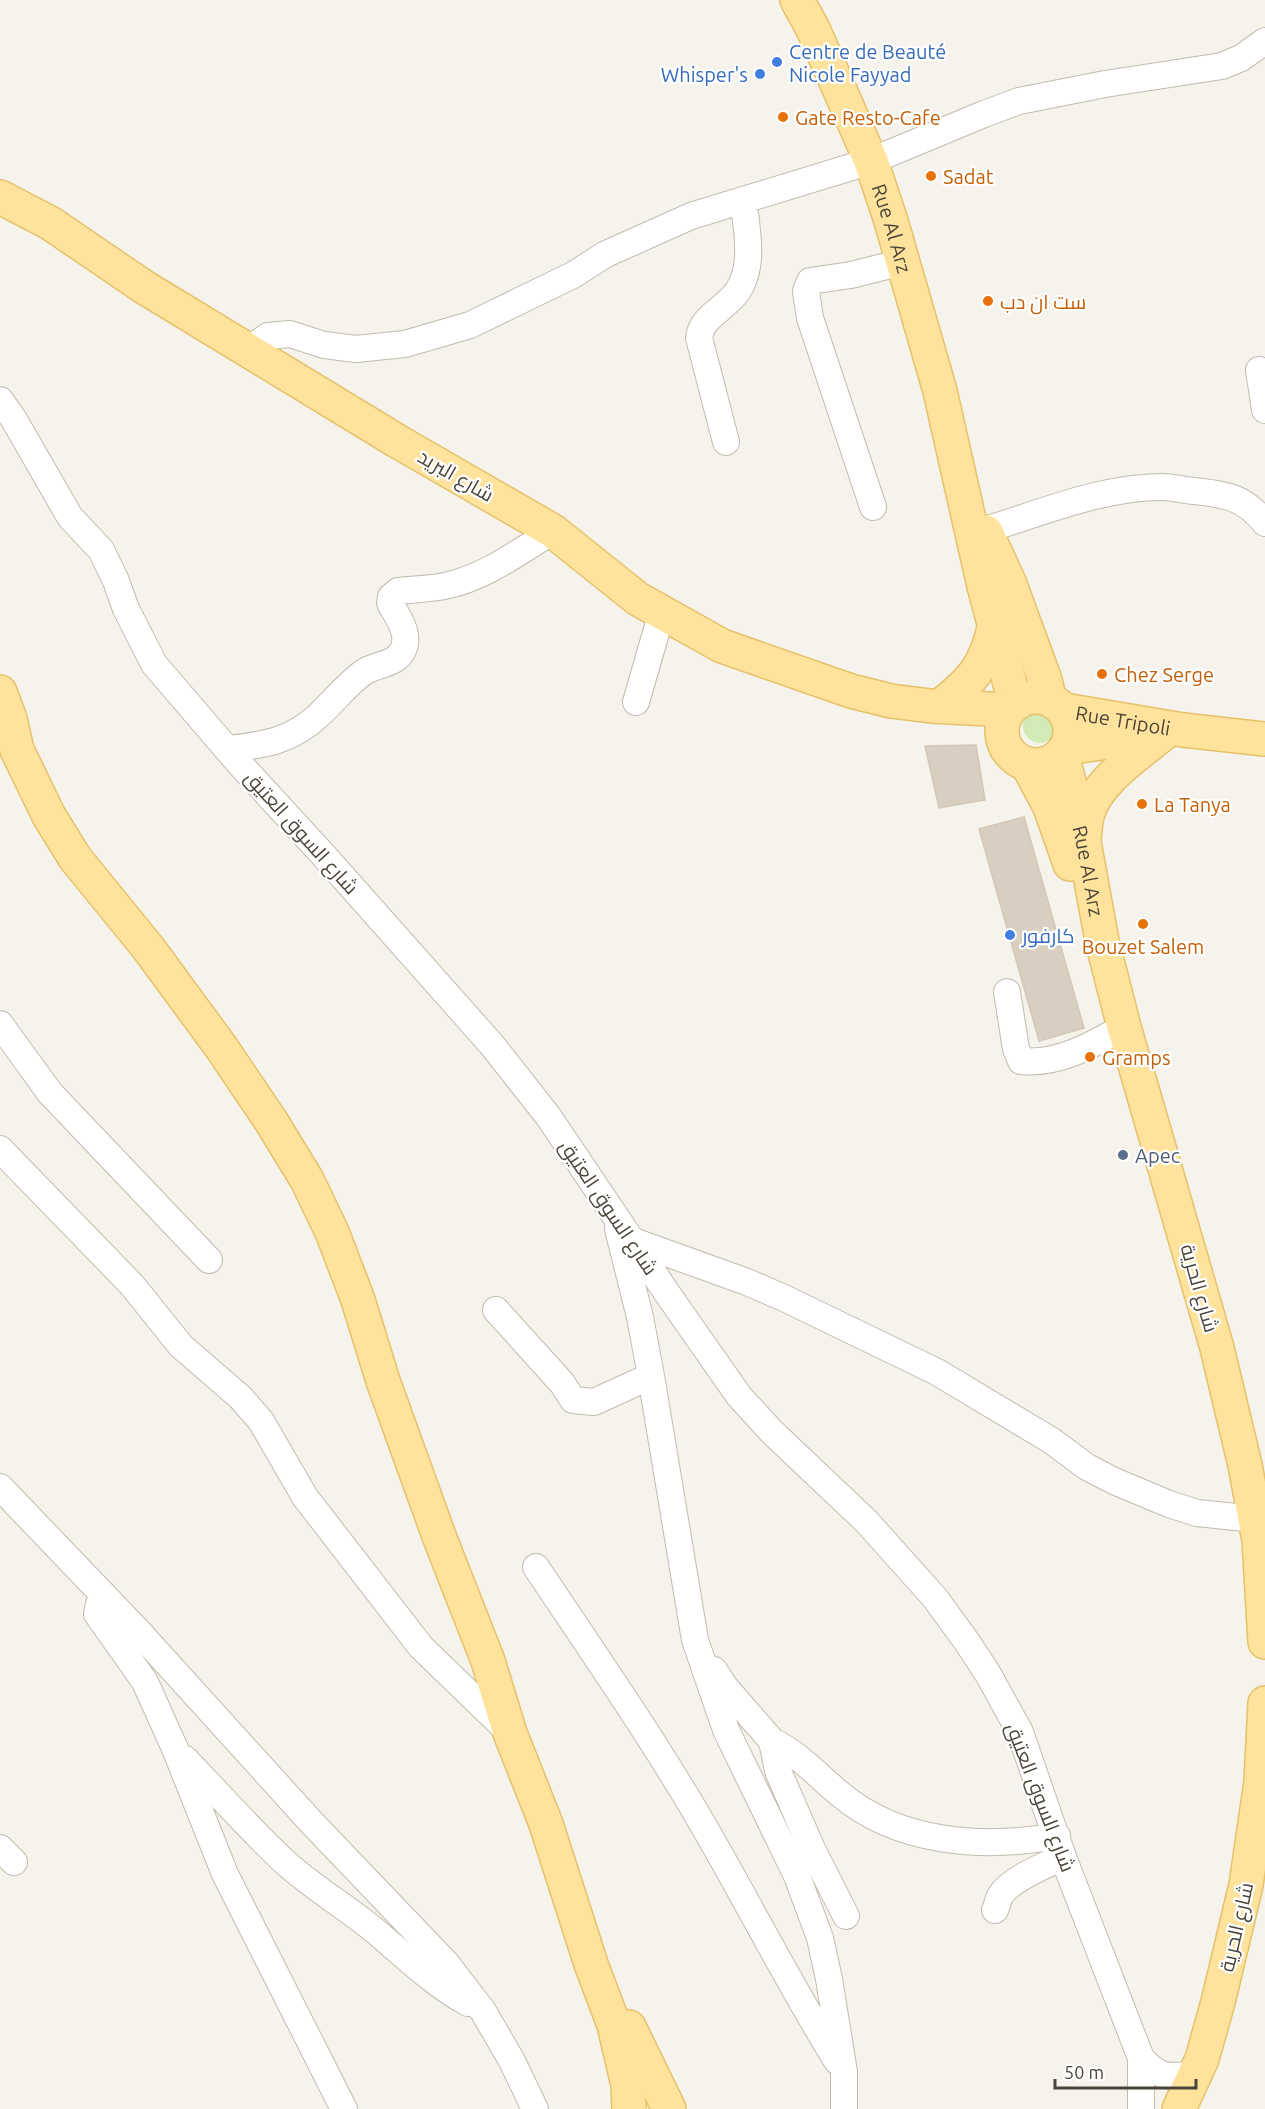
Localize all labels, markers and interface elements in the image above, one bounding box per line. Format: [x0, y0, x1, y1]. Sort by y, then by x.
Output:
place label: Centre de Beauté Nicole Fayyad [789, 40, 946, 86]
marker: Centre de Beauté Nicole Fayyad [770, 55, 784, 69]
place label: Whisper's [661, 63, 748, 86]
marker: Whisper's [753, 67, 767, 81]
place label: Gate Resto-Cafe [795, 106, 941, 129]
marker: Gate Resto-Cafe [776, 110, 790, 124]
place label: Sadat [943, 165, 994, 188]
marker: Sadat [924, 169, 938, 183]
street label: Rue Al Arz [868, 181, 917, 276]
place label: ست ان دب [1000, 290, 1086, 315]
marker: ست ان دب [981, 294, 995, 308]
street label: شارع البريد [412, 444, 498, 508]
place label: Chez Serge [1114, 663, 1214, 686]
marker: Chez Serge [1095, 667, 1109, 681]
street label: Rue Tripoli [1074, 701, 1172, 739]
street label: شارع السوق العتيق [238, 766, 363, 900]
place label: La Tanya [1154, 793, 1231, 816]
marker: La Tanya [1135, 797, 1149, 811]
street label: Rue Al Arz [1069, 823, 1109, 918]
marker: Bouzet Salem [1136, 917, 1150, 931]
place label: كارفور [1021, 924, 1075, 948]
marker: كارفور [1003, 928, 1017, 942]
place label: Bouzet Salem [1082, 935, 1204, 958]
place label: Gramps [1102, 1046, 1171, 1069]
marker: Gramps [1083, 1050, 1097, 1064]
street label: شارع السوق العتيق [553, 1135, 663, 1281]
place label: Apec [1135, 1144, 1180, 1167]
marker: Apec [1116, 1148, 1130, 1162]
street label: شارع الحرية [1174, 1241, 1224, 1336]
street label: شارع السوق العتيق [999, 1719, 1080, 1876]
street label: شارع الحرية [1215, 1880, 1260, 1974]
scale bar [1055, 2052, 1196, 2090]
text: 50 m [1064, 2062, 1104, 2082]

